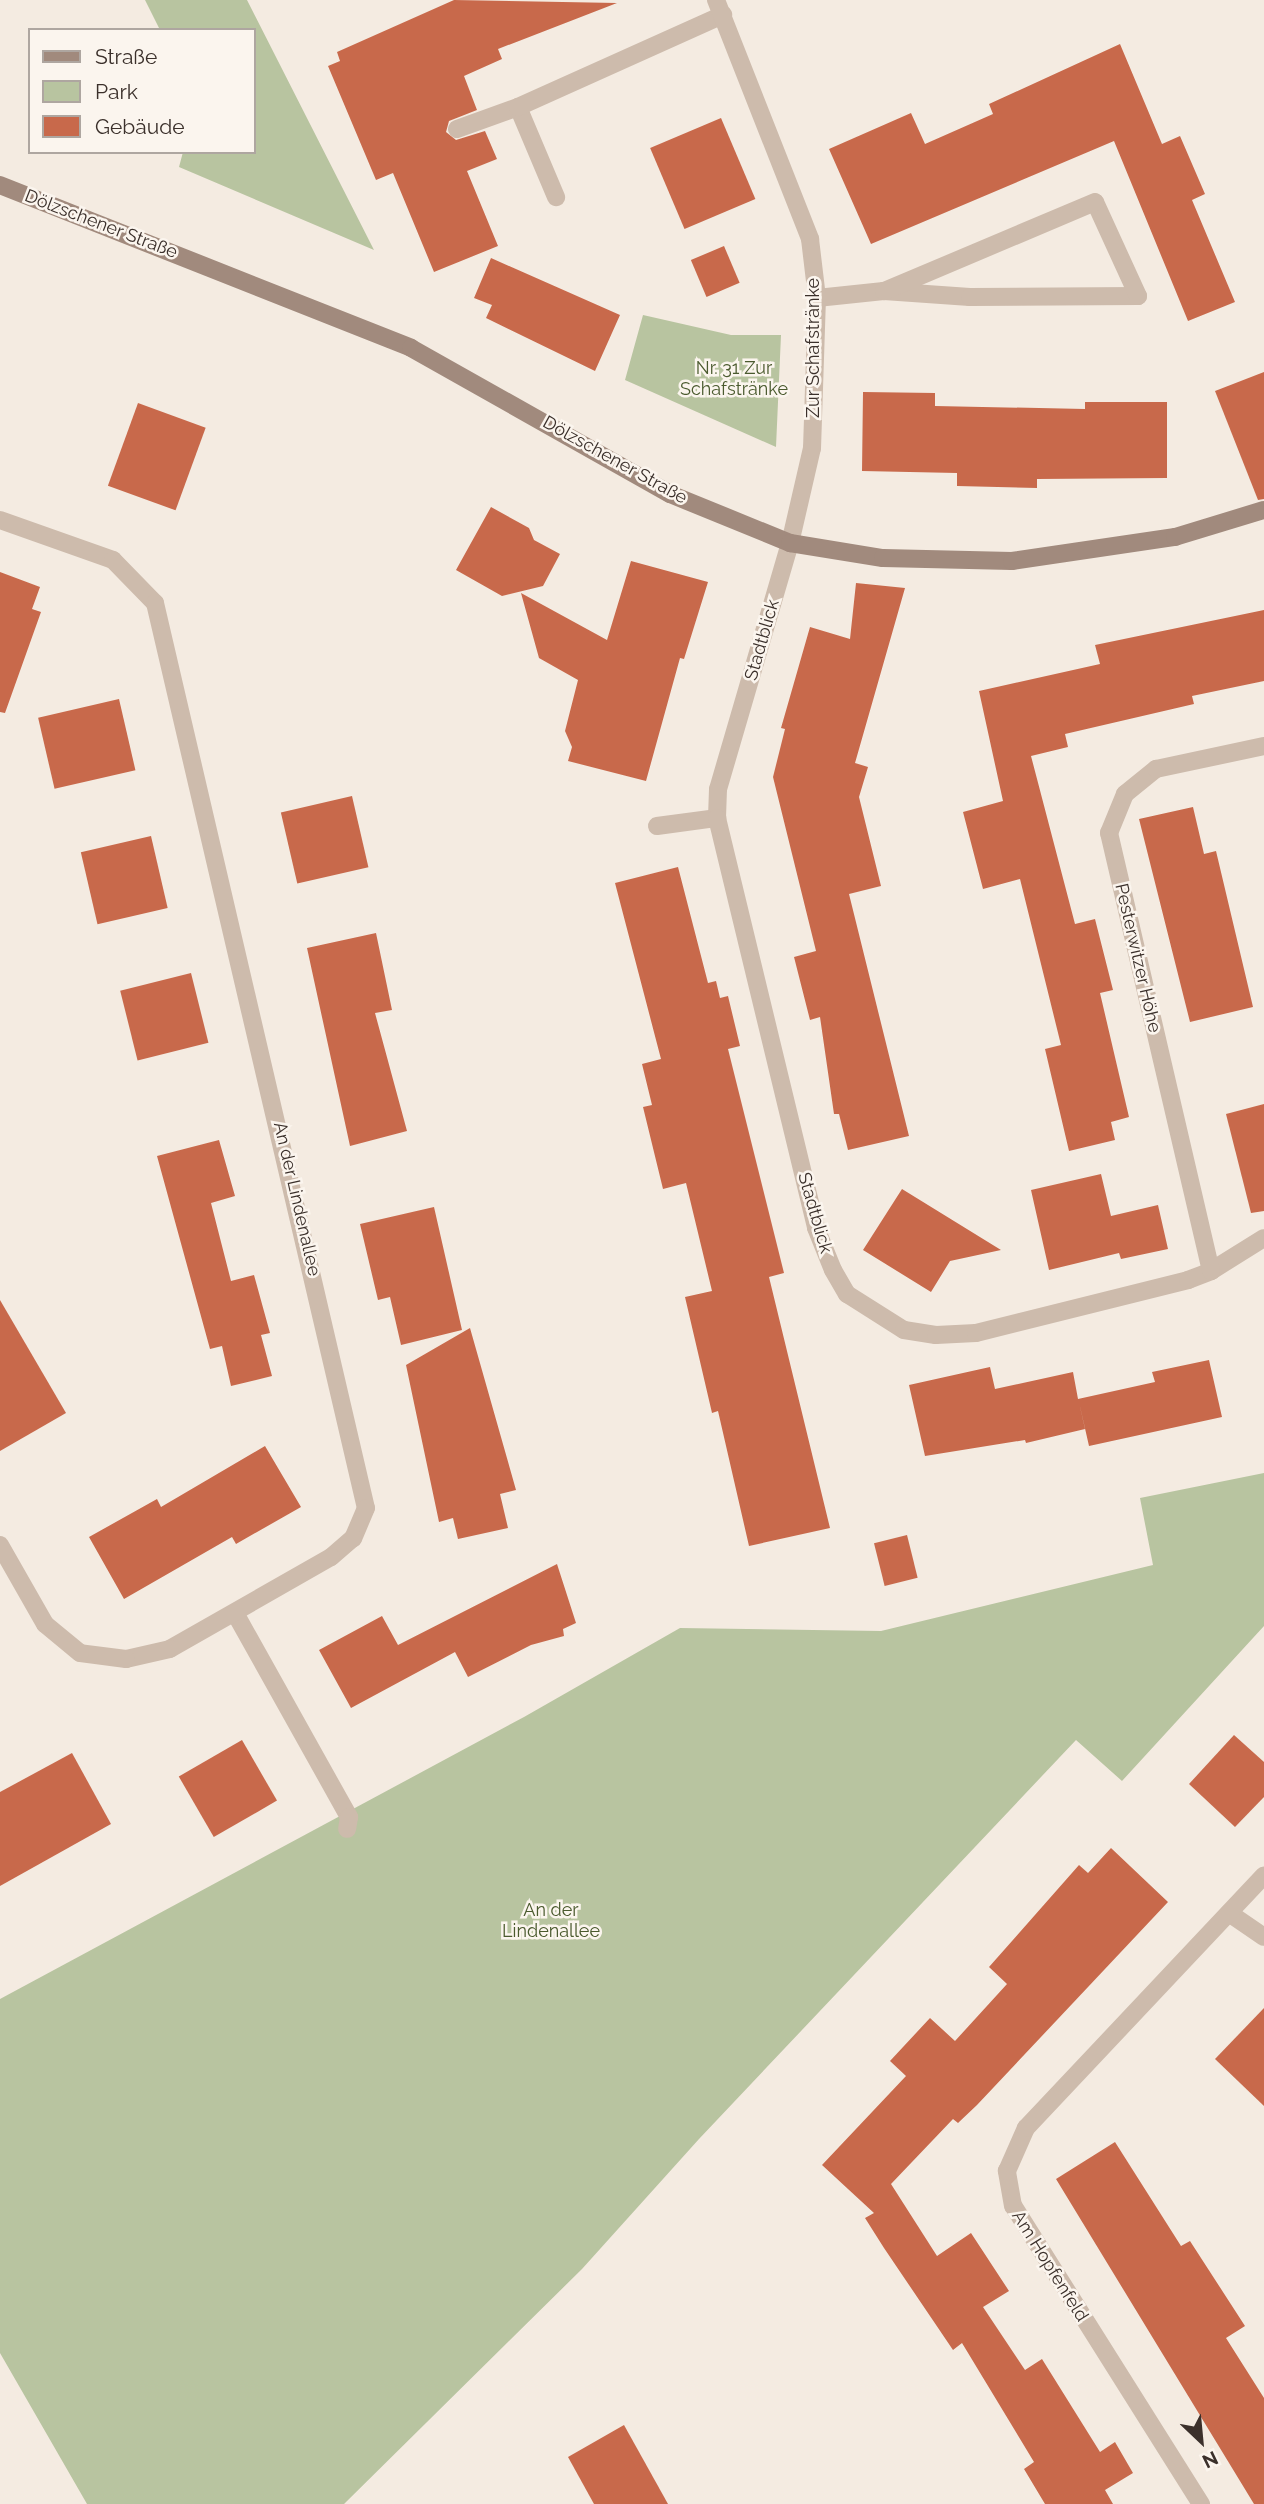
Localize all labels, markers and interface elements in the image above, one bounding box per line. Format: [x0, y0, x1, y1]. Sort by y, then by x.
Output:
legend [28, 28, 256, 154]
text: Straße [95, 44, 157, 69]
text: Park [95, 79, 138, 104]
text: Gebäude [95, 114, 185, 139]
street label: Dölzschener Straße [21, 185, 181, 263]
street label: Zur Schafstränke [802, 278, 824, 418]
park label: Nr. 31 Zur Schafstränke [680, 358, 788, 400]
street label: Dölzschener Straße [539, 411, 691, 509]
street label: Stadtblick [740, 597, 784, 683]
street label: Pesterwitzer Höhe [1110, 881, 1166, 1035]
street label: An der Lindenallee [269, 1120, 325, 1278]
street label: Stadtblick [793, 1170, 837, 1256]
park label: An der Lindenallee [502, 1900, 600, 1942]
street label: Am Hopfenfeld [1007, 2206, 1093, 2326]
north arrow [1166, 2406, 1236, 2476]
text: N [1199, 2447, 1222, 2473]

